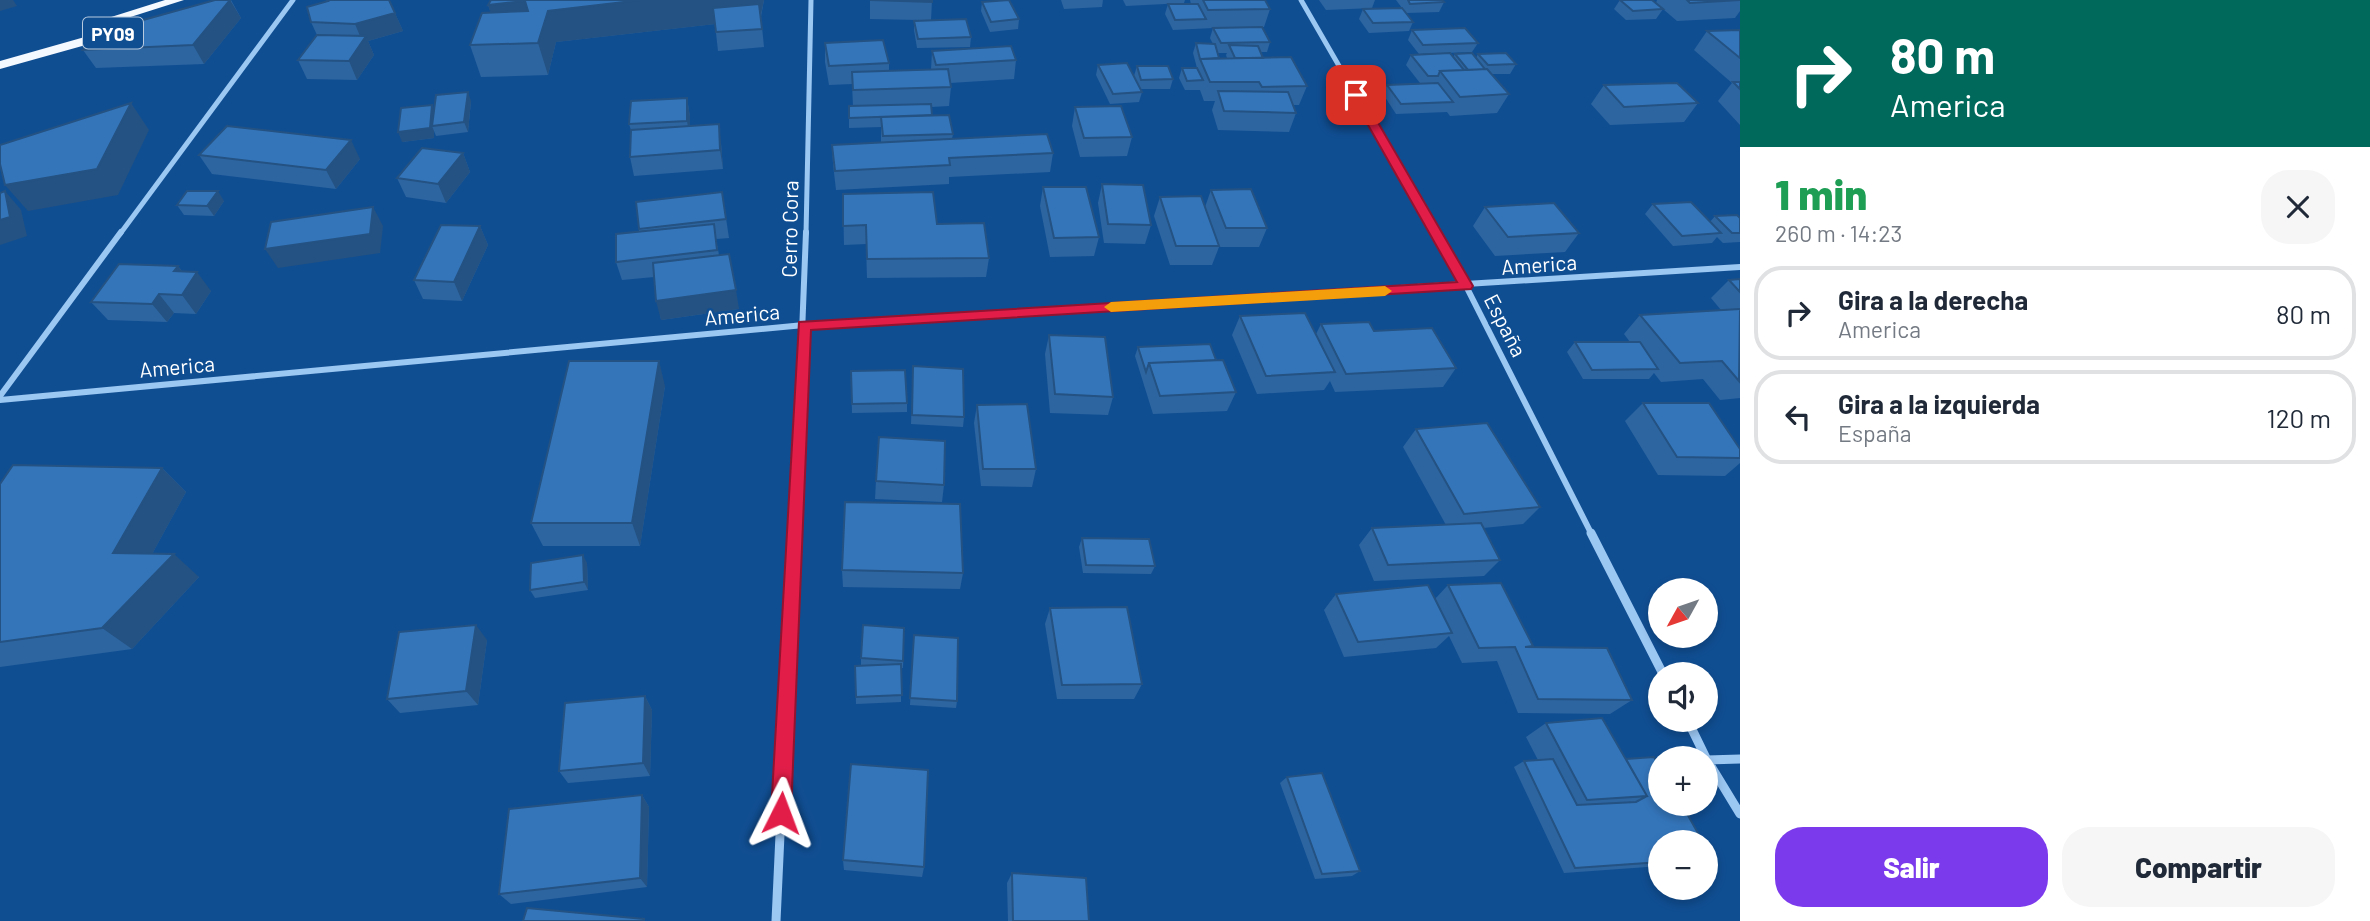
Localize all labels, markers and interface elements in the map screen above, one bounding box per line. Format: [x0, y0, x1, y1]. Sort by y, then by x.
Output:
road number: PY09 [83, 18, 143, 48]
text: 80 m [1890, 25, 1995, 84]
icon: right [1775, 28, 1866, 119]
pin [1326, 65, 1386, 125]
icon: arrive [1337, 76, 1375, 114]
text: America [1890, 85, 2006, 123]
text: 1 min [1775, 168, 1867, 218]
button: close [2261, 170, 2335, 244]
street label: Cerro Cora [776, 180, 802, 278]
text: 260 m · 14:23 [1775, 219, 1902, 247]
street label: America [1500, 249, 1578, 279]
text: Gira a la derecha [1838, 284, 2028, 315]
street label: España [1480, 289, 1532, 361]
icon: right [1779, 294, 1817, 332]
street label: America [703, 298, 781, 330]
text: 80 m [2276, 298, 2331, 329]
text: America [1838, 315, 1921, 343]
street label: America [138, 350, 216, 382]
text: Gira a la izquierda [1838, 388, 2040, 419]
icon: left [1779, 398, 1817, 436]
text: 120 m [2267, 402, 2331, 433]
text: España [1838, 419, 1912, 447]
north arrow [1648, 578, 1718, 648]
map controls [1648, 578, 1718, 900]
button: sound [1648, 662, 1718, 732]
button: + [1648, 746, 1718, 816]
position arrow [744, 776, 818, 850]
button: Salir [1775, 827, 2048, 907]
button: Compartir [2062, 827, 2335, 907]
button: − [1648, 830, 1718, 900]

